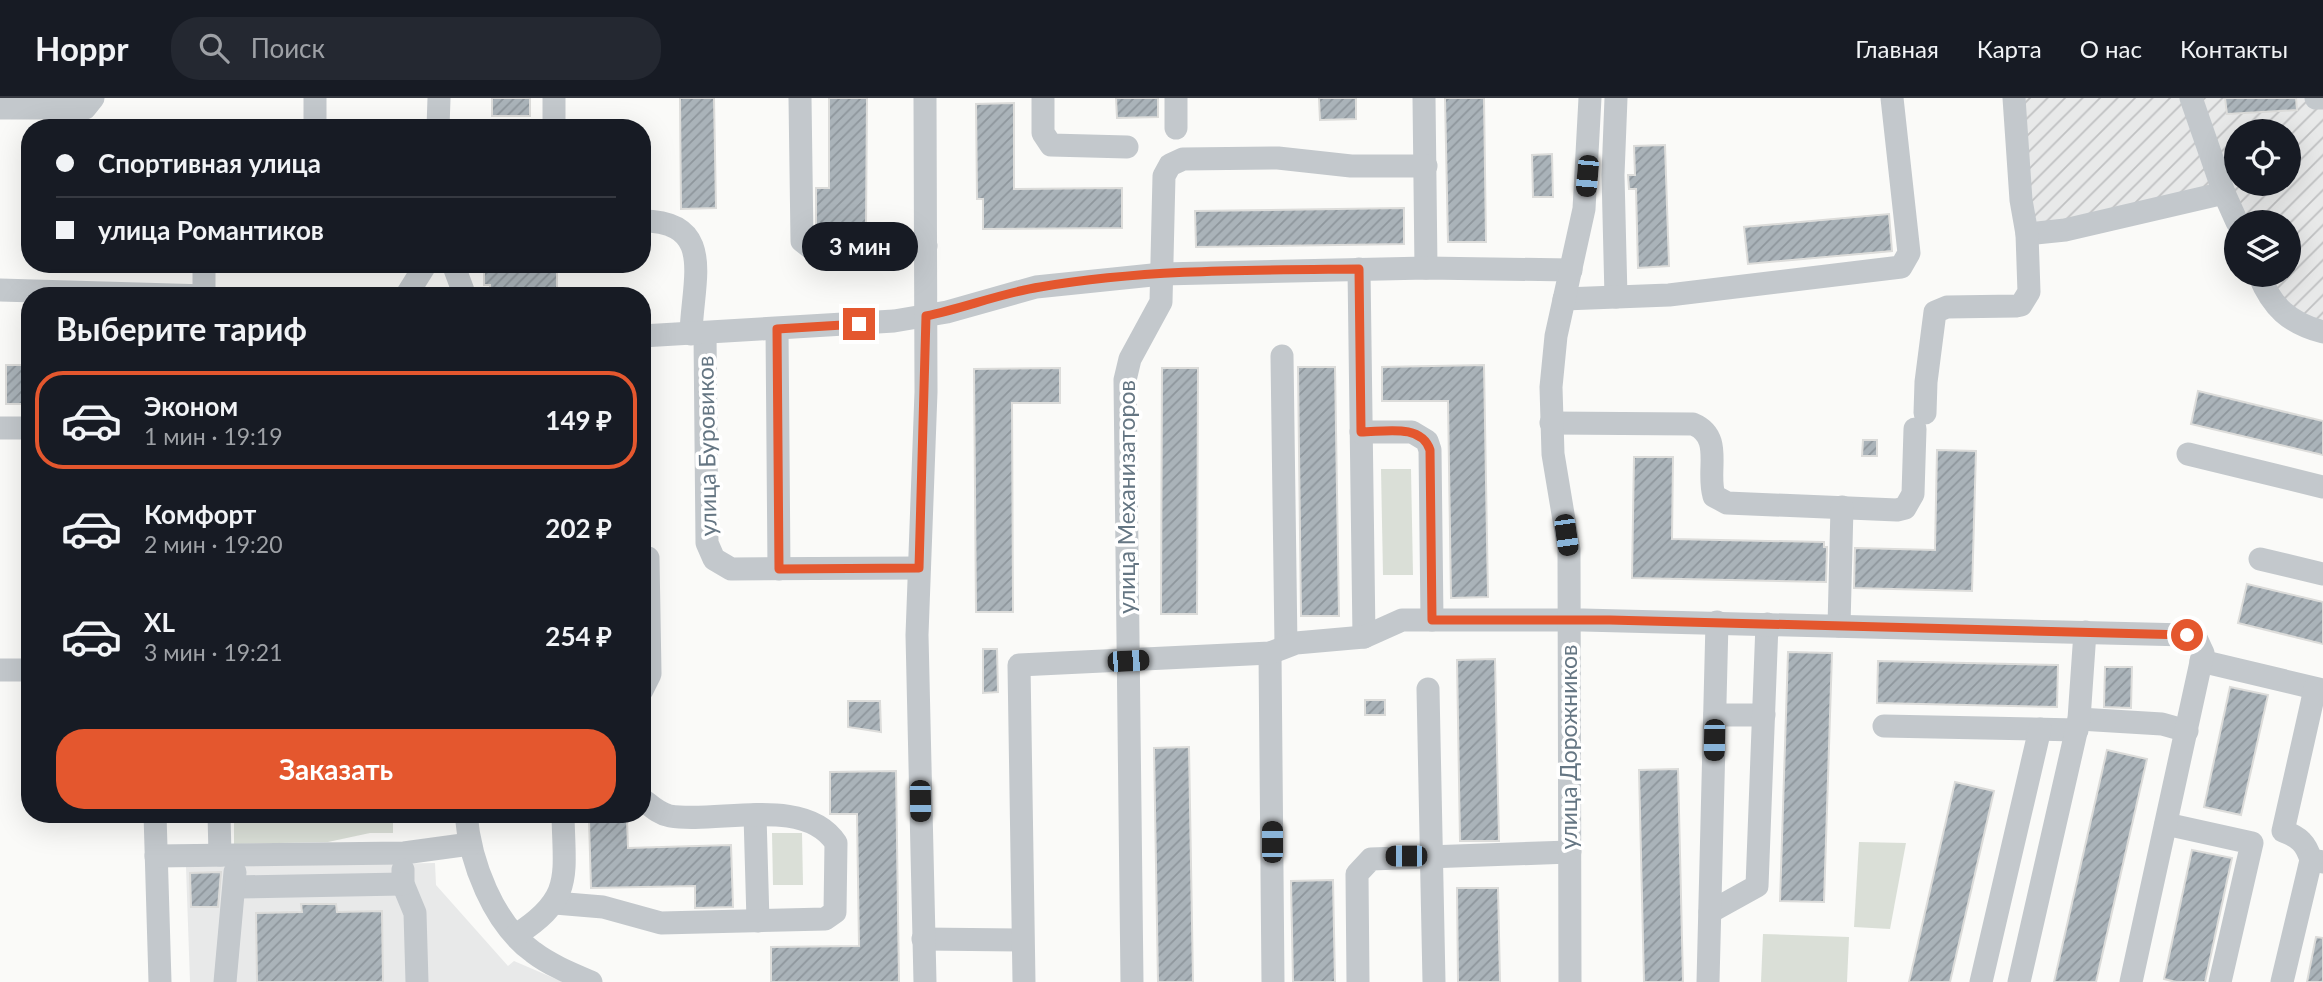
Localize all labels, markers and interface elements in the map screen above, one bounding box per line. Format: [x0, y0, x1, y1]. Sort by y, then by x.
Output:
search box [171, 17, 661, 80]
text: Hoppr [35, 28, 129, 68]
icon: search [195, 29, 233, 67]
text: Поиск [251, 32, 325, 64]
text: Главная [1855, 34, 1939, 63]
text: Карта [1977, 34, 2042, 63]
text: О нас [2080, 34, 2142, 63]
text: Контакты [2180, 34, 2288, 63]
map controls [2224, 119, 2301, 287]
button: locate [2224, 119, 2301, 196]
text: Спортивная улица [98, 147, 321, 179]
car [1575, 154, 1600, 198]
button: layers [2224, 210, 2301, 287]
text: улица Романтиков [98, 214, 324, 246]
callout: 3 мин [801, 222, 917, 272]
text: 3 мин [829, 232, 891, 260]
route end [843, 308, 875, 340]
text: Выберите тариф [56, 309, 307, 348]
street label: улица Буровиков [690, 355, 722, 537]
street label: улица Механизаторов [1112, 380, 1140, 614]
icon: car [60, 389, 123, 452]
text: Эконом [144, 390, 238, 422]
text: 149 ₽ [545, 404, 612, 436]
text: 1 мин · 19:19 [144, 422, 283, 450]
icon: car [60, 497, 123, 560]
text: Комфорт [144, 498, 256, 530]
text: 202 ₽ [545, 512, 612, 544]
car [1553, 513, 1580, 557]
text: 2 мин · 19:20 [144, 530, 283, 558]
icon: car [60, 605, 123, 668]
text: XL [144, 606, 175, 638]
route start [2171, 619, 2203, 651]
text: 254 ₽ [545, 620, 612, 652]
text: 3 мин · 19:21 [144, 638, 283, 666]
street label: улица Дорожников [1554, 645, 1582, 849]
car [1107, 649, 1150, 673]
car [1704, 719, 1725, 761]
button: Заказать [56, 729, 616, 809]
car [910, 780, 931, 822]
car [1262, 821, 1283, 863]
car [1386, 846, 1428, 867]

